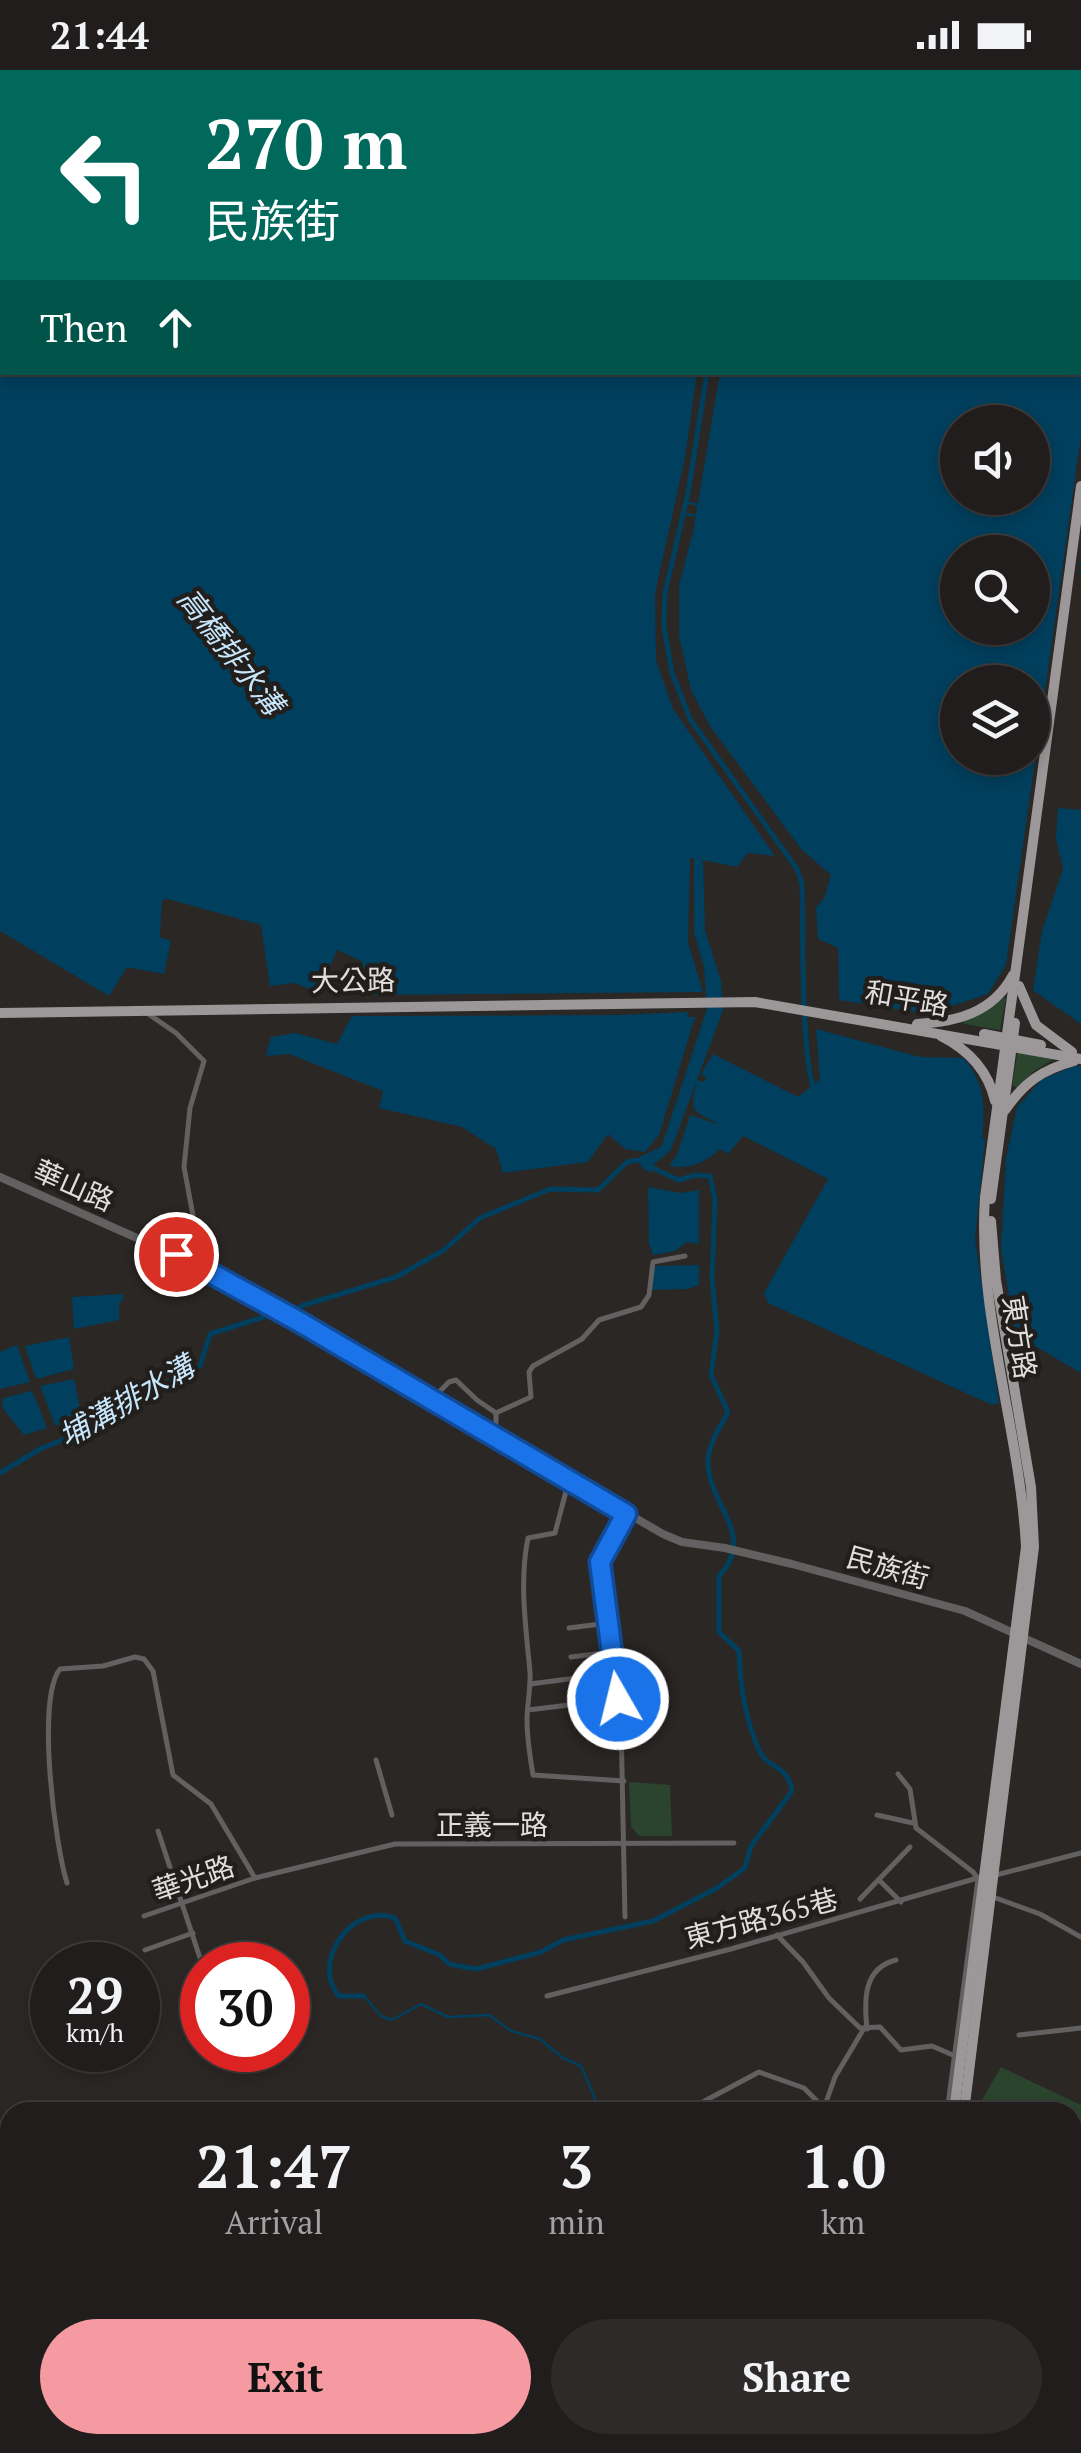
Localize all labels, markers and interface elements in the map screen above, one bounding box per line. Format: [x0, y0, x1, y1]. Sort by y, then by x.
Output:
text: 21:44 [50, 10, 149, 60]
text: 270 m [205, 96, 407, 189]
icon: left [40, 110, 170, 240]
text: 民族街 [205, 190, 340, 250]
icon: ahead [148, 300, 203, 355]
text: Then [40, 303, 128, 353]
map controls [940, 405, 1050, 775]
button: sound [940, 405, 1050, 515]
button: search [940, 535, 1050, 645]
water label: 高橋排水溝 [169, 580, 295, 726]
button: layers [940, 665, 1050, 775]
street label: 大公路 [311, 961, 395, 999]
street label: 和平路 [862, 972, 952, 1024]
street label: 華山路 [28, 1151, 120, 1219]
pin [134, 1212, 219, 1297]
icon: arrive [149, 1227, 204, 1282]
street label: 東方路 [995, 1293, 1045, 1381]
water label: 埔溝排水溝 [51, 1344, 204, 1456]
street label: 民族街 [843, 1538, 933, 1596]
position arrow [566, 1647, 670, 1751]
street label: 正義一路 [436, 1806, 548, 1843]
street label: 華光路 [147, 1847, 239, 1909]
street label: 東方路365巷 [680, 1880, 842, 1956]
speed limit sign: 30 [180, 1942, 310, 2072]
text: 29 [67, 1962, 123, 2028]
text: km/h [66, 2016, 124, 2049]
text: 21:47 [196, 2126, 352, 2205]
text: 3 [559, 2126, 593, 2205]
text: 1.0 [800, 2126, 886, 2205]
text: Arrival [225, 2201, 323, 2243]
text: min [548, 2201, 604, 2243]
text: km [821, 2201, 865, 2243]
button: Exit [40, 2319, 531, 2434]
button: Share [551, 2319, 1042, 2434]

